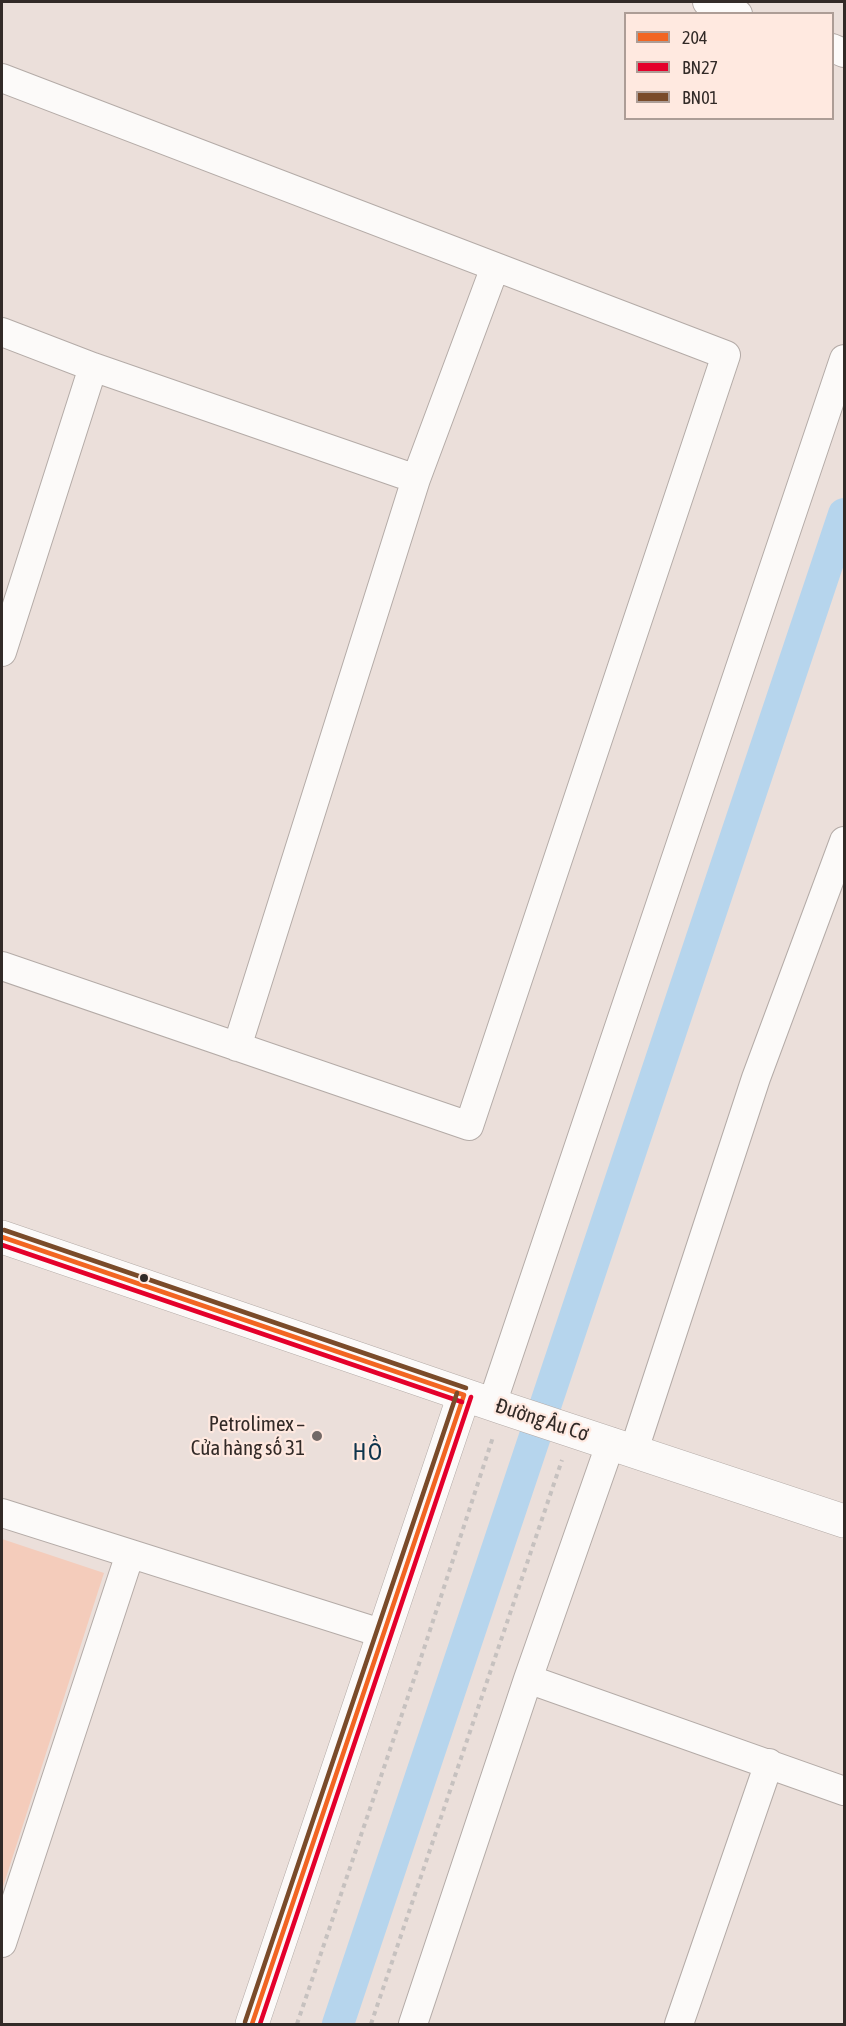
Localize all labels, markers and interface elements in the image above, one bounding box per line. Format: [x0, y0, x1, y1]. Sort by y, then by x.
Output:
legend [624, 12, 834, 120]
text: 204 [682, 27, 707, 48]
text: BN27 [682, 57, 718, 78]
text: BN01 [682, 87, 718, 108]
unlabelled marker [138, 1272, 150, 1284]
street label: Đường Âu Cơ [492, 1393, 592, 1447]
place label: Petrolimex – Cửa hàng số 31 [191, 1411, 305, 1461]
marker: Petrolimex – Cửa hàng số 31 [310, 1429, 324, 1443]
district label: HỒ [353, 1438, 383, 1466]

